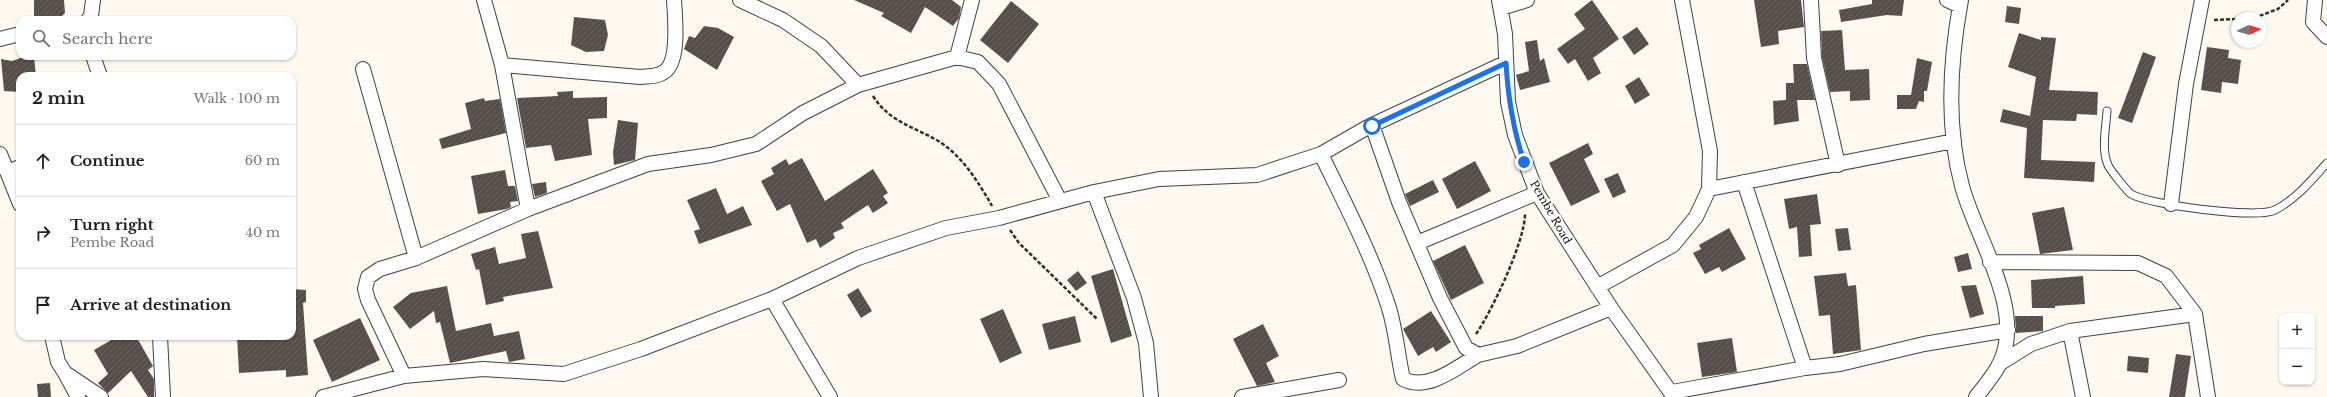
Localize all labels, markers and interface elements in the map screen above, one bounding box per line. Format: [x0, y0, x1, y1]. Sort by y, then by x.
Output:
north arrow [2231, 12, 2267, 48]
search box [16, 16, 296, 60]
icon: search [30, 27, 52, 49]
text: Search here [62, 29, 153, 48]
text: 2 min [32, 88, 85, 109]
text: Walk · 100 m [193, 90, 280, 107]
route start [1363, 117, 1381, 135]
icon: ahead [32, 150, 54, 172]
text: Continue [70, 151, 145, 170]
text: 60 m [245, 152, 280, 169]
route end [1515, 153, 1533, 171]
street label: Pembe Road [1527, 178, 1575, 247]
text: Turn right [70, 215, 153, 234]
icon: right [32, 222, 54, 244]
text: 40 m [245, 224, 280, 241]
text: Pembe Road [70, 234, 154, 251]
icon: arrive [32, 294, 54, 316]
text: Arrive at destination [70, 295, 231, 314]
map controls [2279, 313, 2315, 385]
button: + [2279, 313, 2315, 349]
button: − [2279, 349, 2315, 385]

